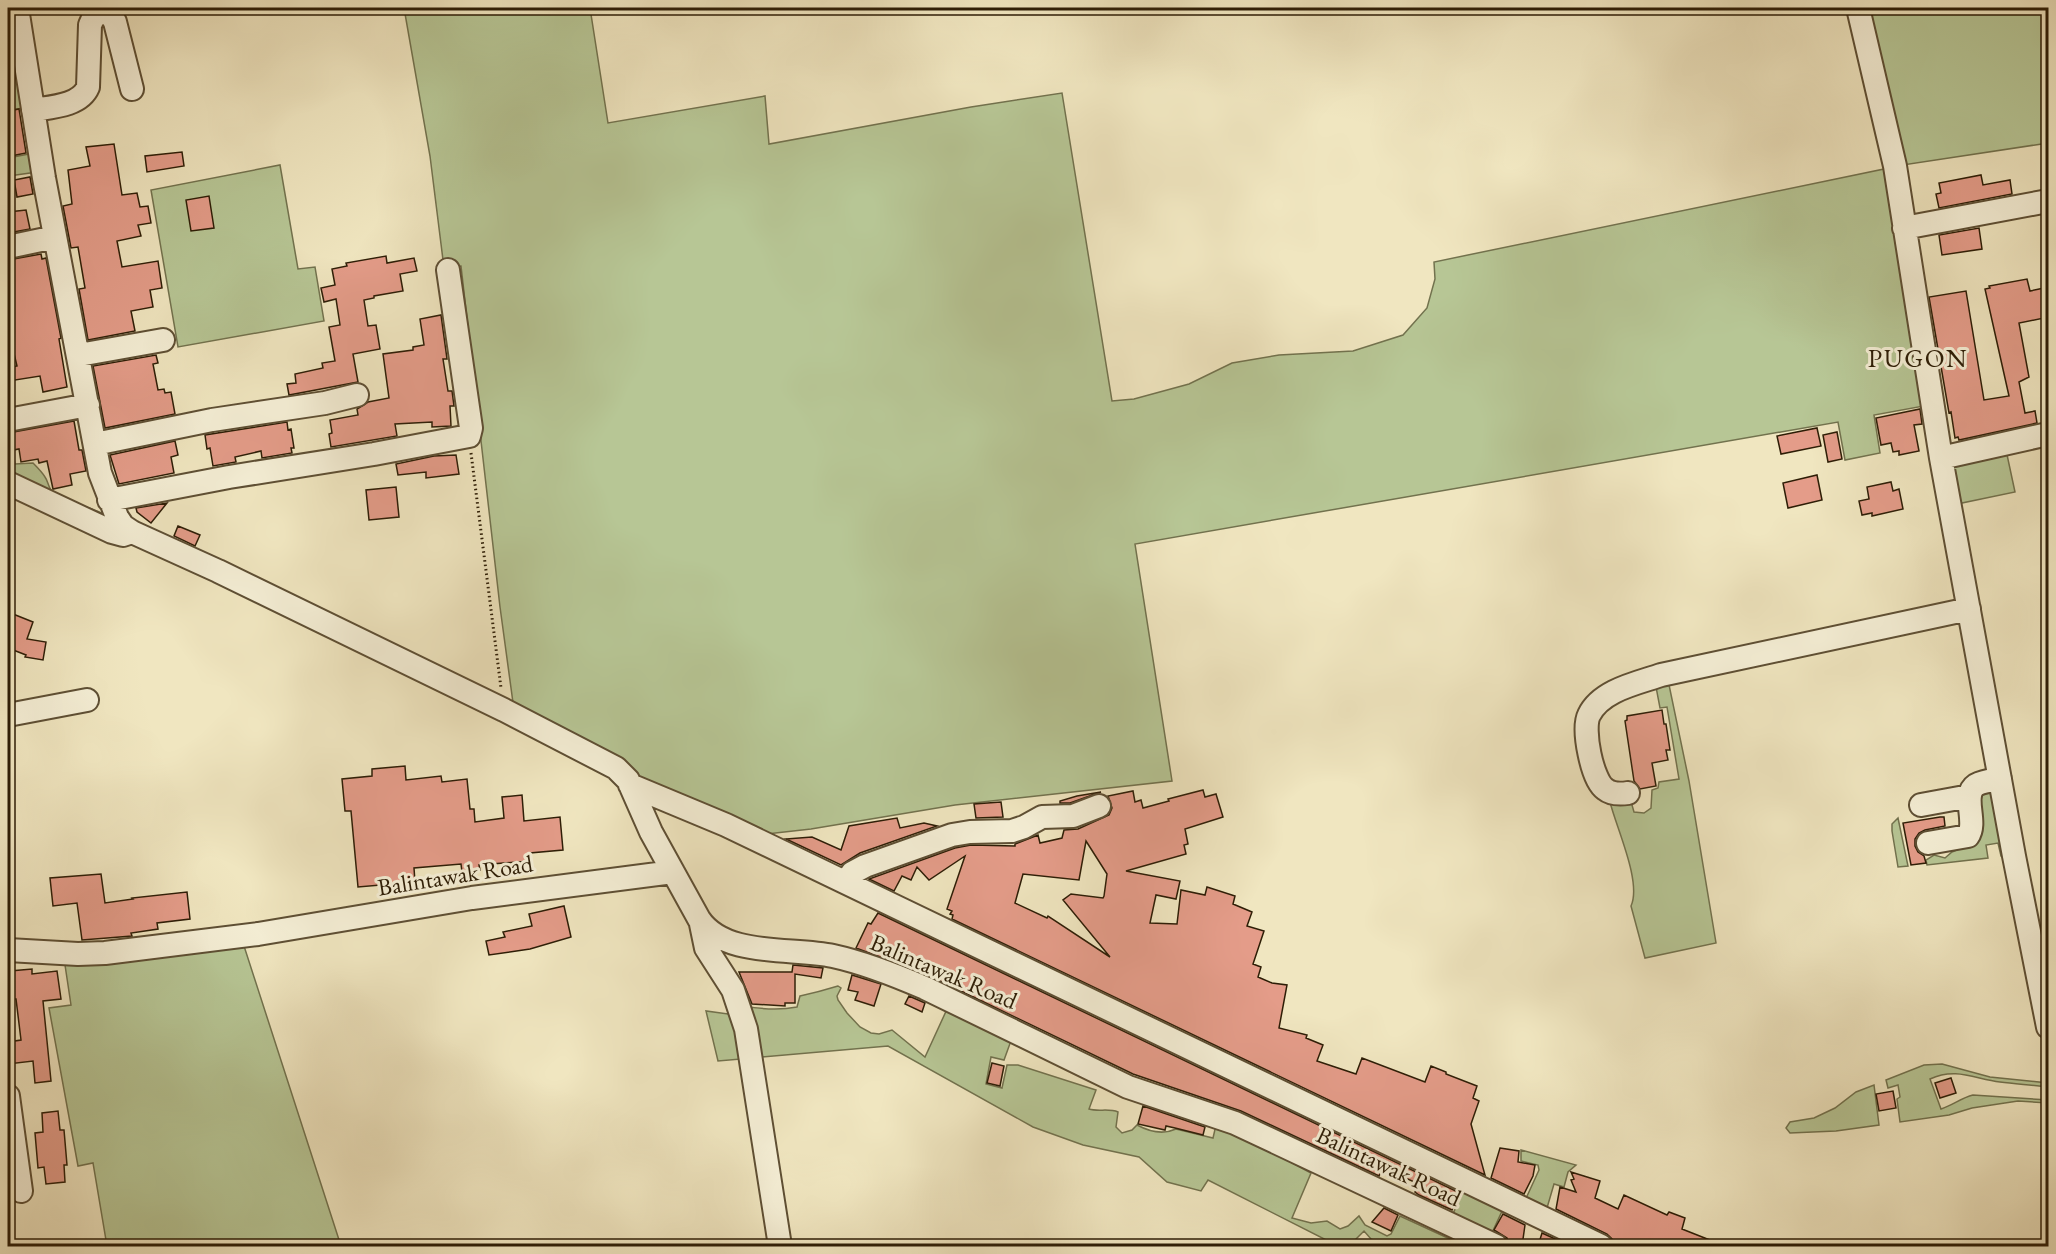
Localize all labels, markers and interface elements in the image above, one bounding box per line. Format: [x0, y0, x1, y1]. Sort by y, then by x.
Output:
district label: PUGON [1868, 341, 1968, 375]
street label: Balintawak Road [375, 847, 536, 903]
street label: Balintawak Road [866, 926, 1023, 1016]
street label: Balintawak Road [1312, 1119, 1467, 1213]

